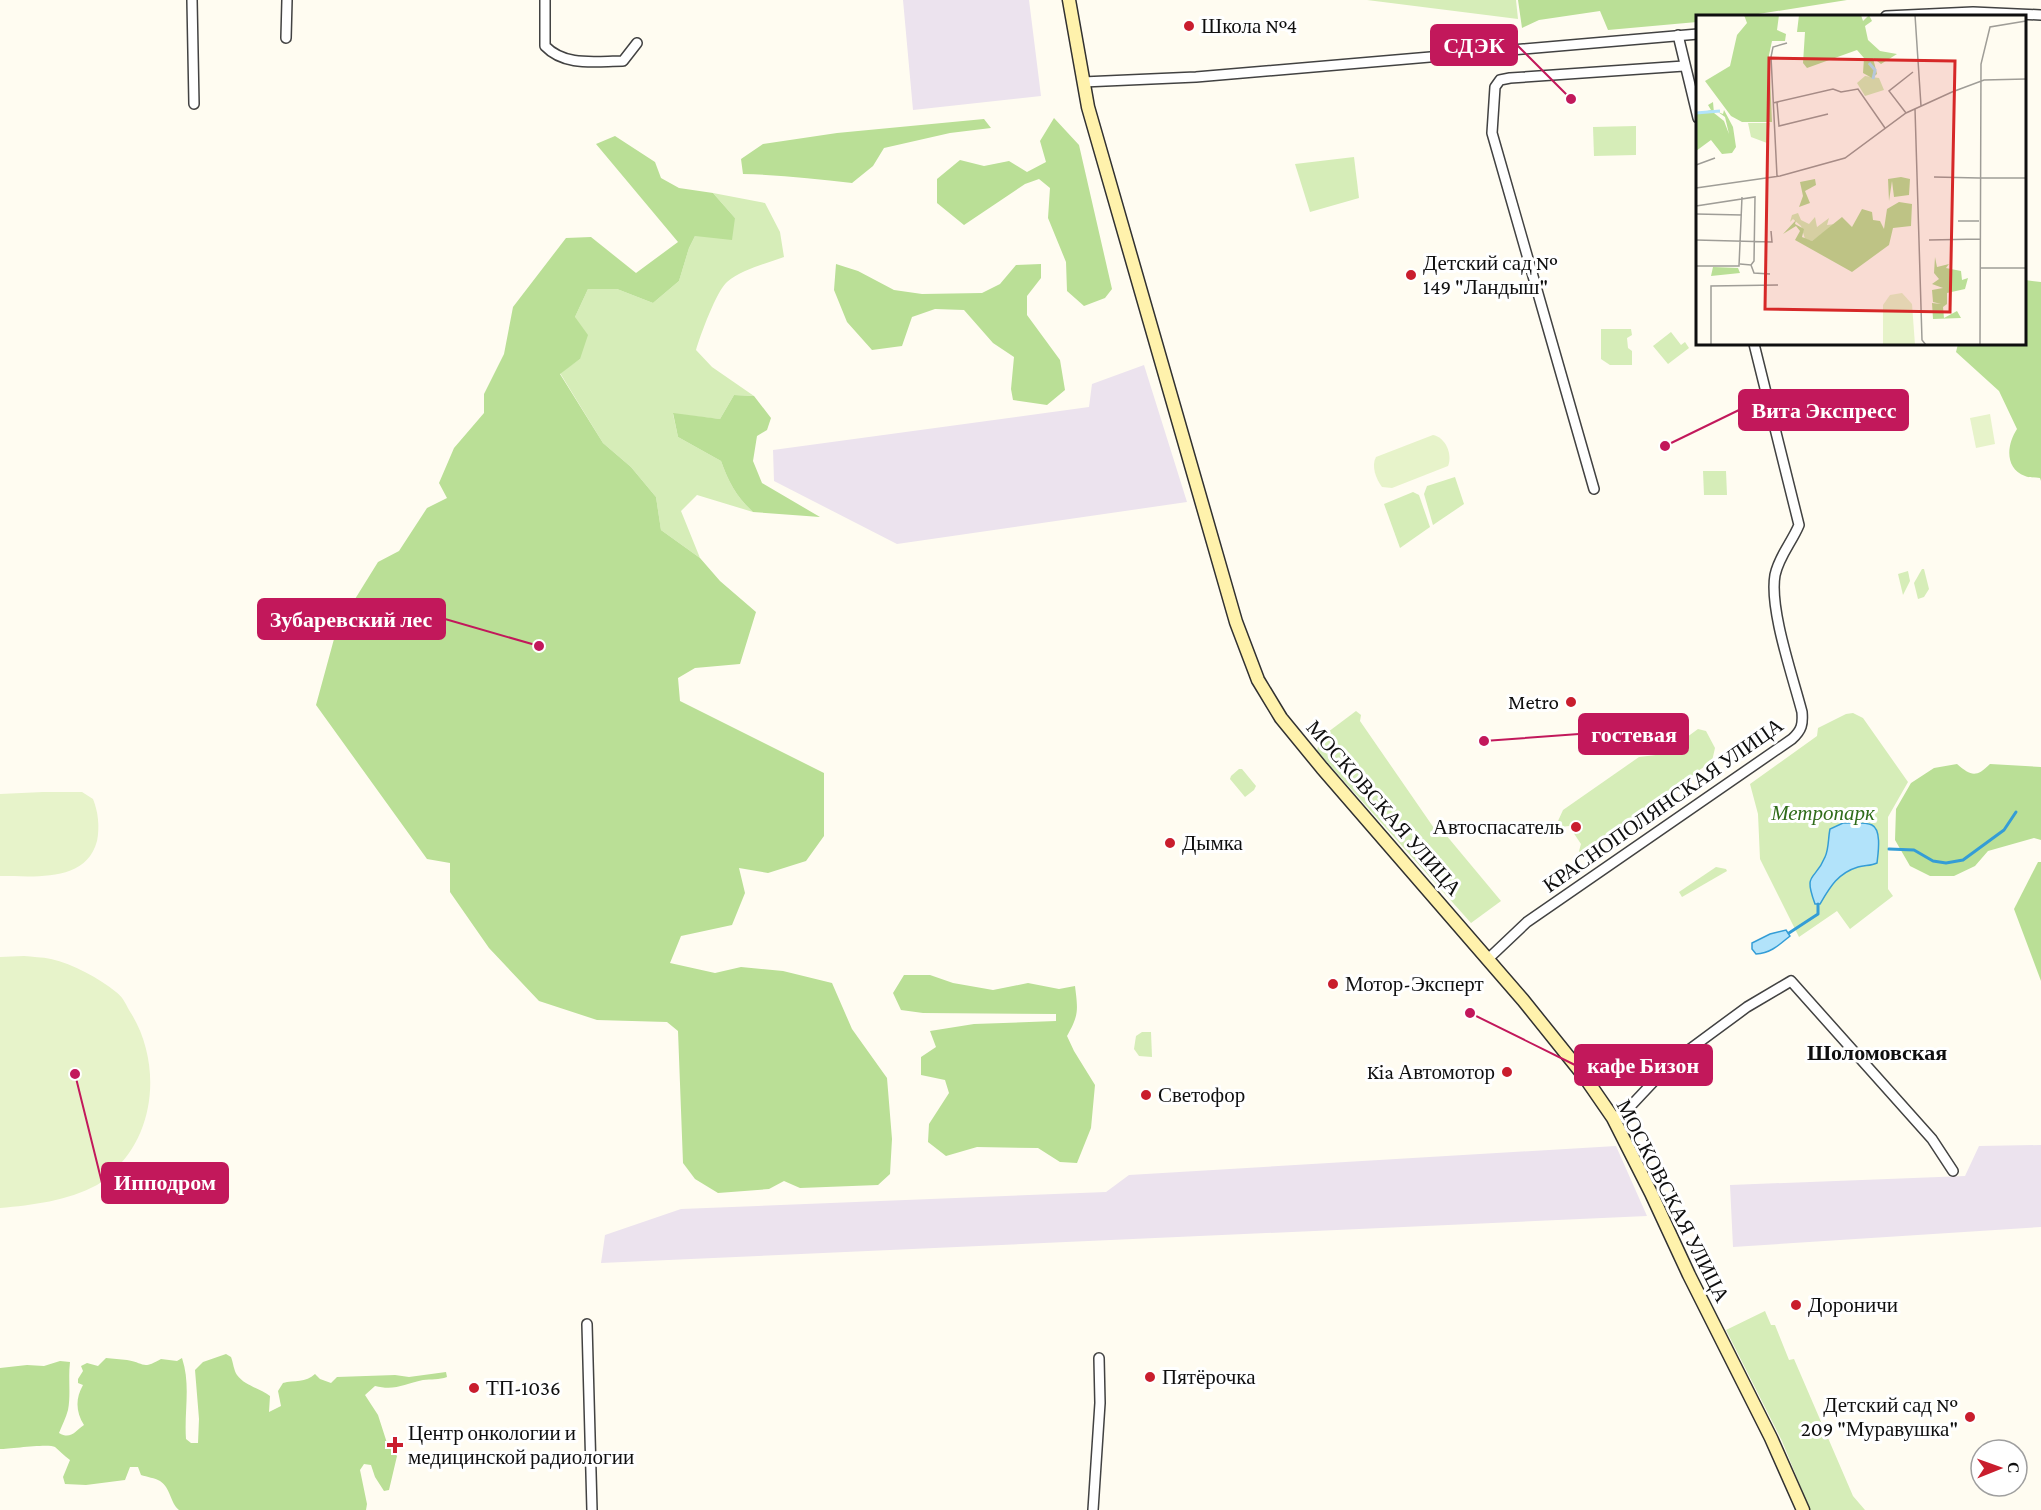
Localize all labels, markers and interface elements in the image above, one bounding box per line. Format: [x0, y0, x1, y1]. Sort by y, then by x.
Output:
place label: Школа №4 [1201, 14, 1297, 38]
inset map [1696, 15, 2026, 345]
marker: Школа №4 [1182, 19, 1196, 33]
callout: СДЭК [1431, 25, 1517, 65]
text: СДЭК [1443, 33, 1505, 58]
place label: Детский сад № 149 "Ландыш" [1423, 251, 1558, 299]
marker: Детский сад № 149 "Ландыш" [1404, 268, 1418, 282]
callout: Вита Экспресс [1739, 390, 1908, 430]
text: Вита Экспресс [1752, 398, 1897, 423]
callout: Зубаревский лес [258, 599, 445, 639]
text: Зубаревский лес [270, 607, 433, 632]
place label: Metro [1508, 690, 1559, 714]
marker: Metro [1564, 695, 1578, 709]
street label: КРАСНОПОЛЯНСКАЯ УЛИЦА [1538, 712, 1788, 897]
callout: гостевая [1579, 714, 1688, 754]
street label: МОСКОВСКАЯ УЛИЦА [1301, 716, 1467, 901]
text: гостевая [1591, 722, 1677, 747]
park label: Метропарк [1770, 801, 1875, 825]
place label: Автоспасатель [1433, 815, 1564, 839]
marker: Автоспасатель [1569, 820, 1583, 834]
place label: Дымка [1182, 831, 1244, 855]
marker: Дымка [1163, 836, 1177, 850]
place label: Мотор-Эксперт [1345, 972, 1484, 996]
marker: Мотор-Эксперт [1326, 977, 1340, 991]
district label: Шоломовская [1807, 1040, 1947, 1065]
callout: кафе Бизон [1575, 1045, 1712, 1085]
text: кафе Бизон [1587, 1053, 1699, 1078]
place label: Kia Автомотор [1367, 1060, 1495, 1084]
marker: Kia Автомотор [1500, 1065, 1514, 1079]
place label: Светофор [1158, 1083, 1245, 1107]
marker: Светофор [1139, 1088, 1153, 1102]
street label: МОСКОВСКАЯ УЛИЦА [1611, 1096, 1735, 1307]
callout: Ипподром [102, 1163, 228, 1203]
text: Ипподром [114, 1170, 216, 1195]
place label: Дороничи [1808, 1293, 1898, 1317]
marker: Дороничи [1789, 1298, 1803, 1312]
place label: Пятёрочка [1162, 1365, 1256, 1389]
marker: Пятёрочка [1143, 1370, 1157, 1384]
place label: ТП-1036 [486, 1376, 561, 1400]
marker: ТП-1036 [467, 1381, 481, 1395]
place label: Детский сад № 209 "Муравушка" [1801, 1393, 1958, 1441]
marker: Детский сад № 209 "Муравушка" [1963, 1410, 1977, 1424]
place label: Центр онкологии и медицинской радиологии [408, 1421, 634, 1469]
marker: Центр онкологии и медицинской радиологии [386, 1436, 404, 1454]
north arrow [1969, 1438, 2029, 1498]
text: С [2005, 1462, 2022, 1474]

